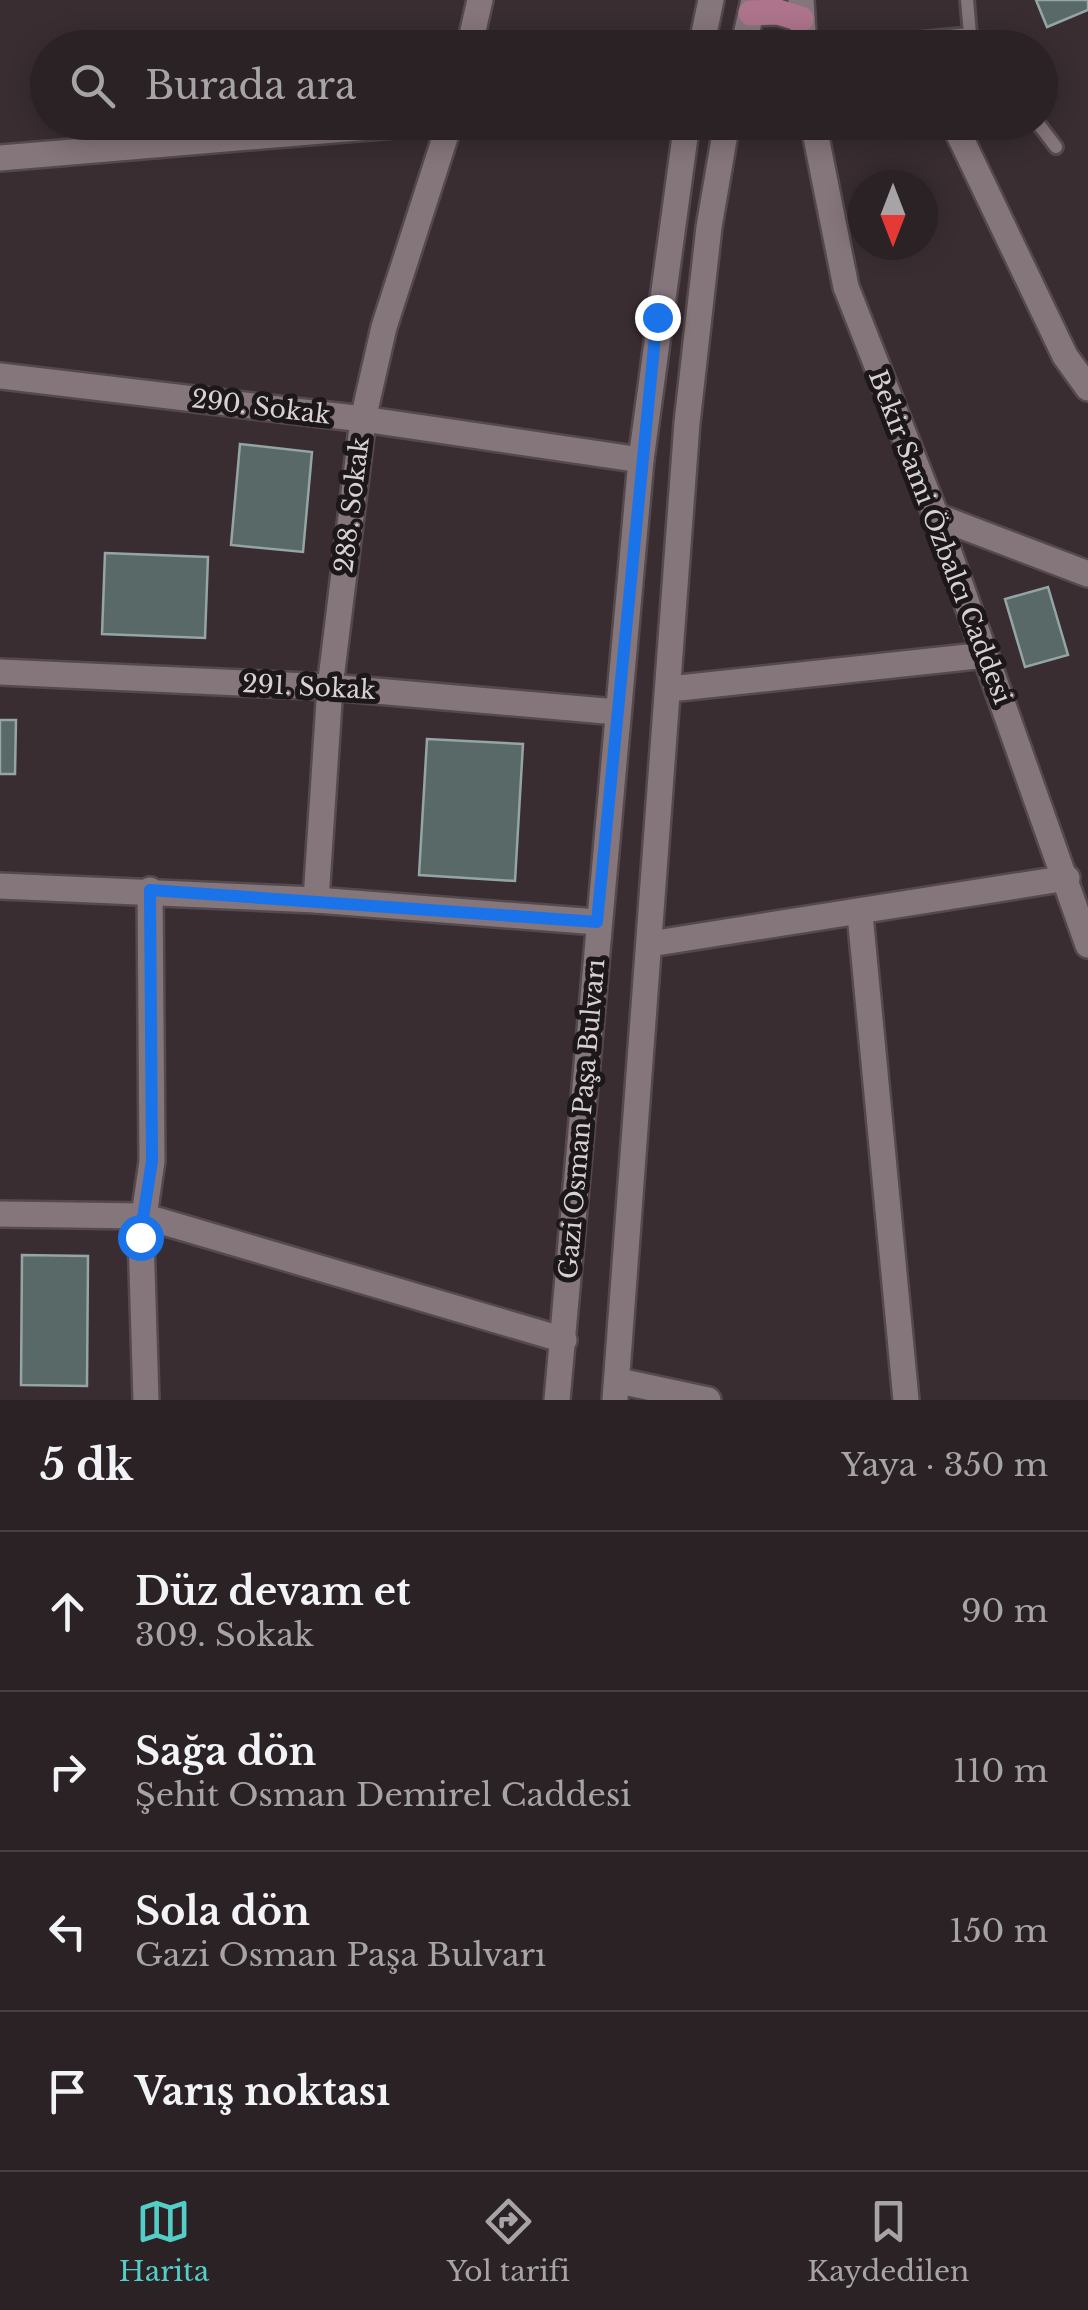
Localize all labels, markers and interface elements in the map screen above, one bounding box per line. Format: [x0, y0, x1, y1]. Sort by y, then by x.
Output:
search box [30, 30, 1058, 140]
icon: search [65, 58, 120, 113]
text: Burada ara [145, 62, 356, 109]
north arrow [848, 170, 938, 260]
route end [635, 295, 681, 341]
street label: Bekir Sami Özbalcı Caddesi [862, 365, 1019, 709]
street label: 290. Sokak [190, 383, 333, 431]
street label: 288. Sokak [328, 435, 376, 575]
street label: 291. Sokak [241, 668, 377, 706]
street label: Gazi Osman Paşa Bulvarı [553, 957, 611, 1280]
route start [118, 1215, 164, 1261]
text: 5 dk [40, 1439, 133, 1491]
text: Yaya · 350 m [841, 1445, 1048, 1485]
text: Düz devam et [135, 1568, 411, 1615]
icon: ahead [40, 1584, 95, 1639]
text: 90 m [961, 1591, 1048, 1631]
text: 309. Sokak [135, 1615, 314, 1655]
text: Sağa dön [135, 1728, 316, 1775]
icon: right [40, 1744, 95, 1799]
text: 110 m [953, 1751, 1048, 1791]
text: Şehit Osman Demirel Caddesi [135, 1775, 631, 1815]
text: Sola dön [135, 1888, 310, 1935]
icon: left [40, 1904, 95, 1959]
text: 150 m [949, 1911, 1048, 1951]
text: Gazi Osman Paşa Bulvarı [135, 1935, 546, 1975]
icon: arrive [40, 2064, 95, 2119]
text: Varış noktası [135, 2068, 390, 2115]
tab: Harita [119, 2194, 209, 2289]
tab: Yol tarifi [447, 2194, 570, 2289]
tab: Kaydedilen [807, 2194, 969, 2289]

